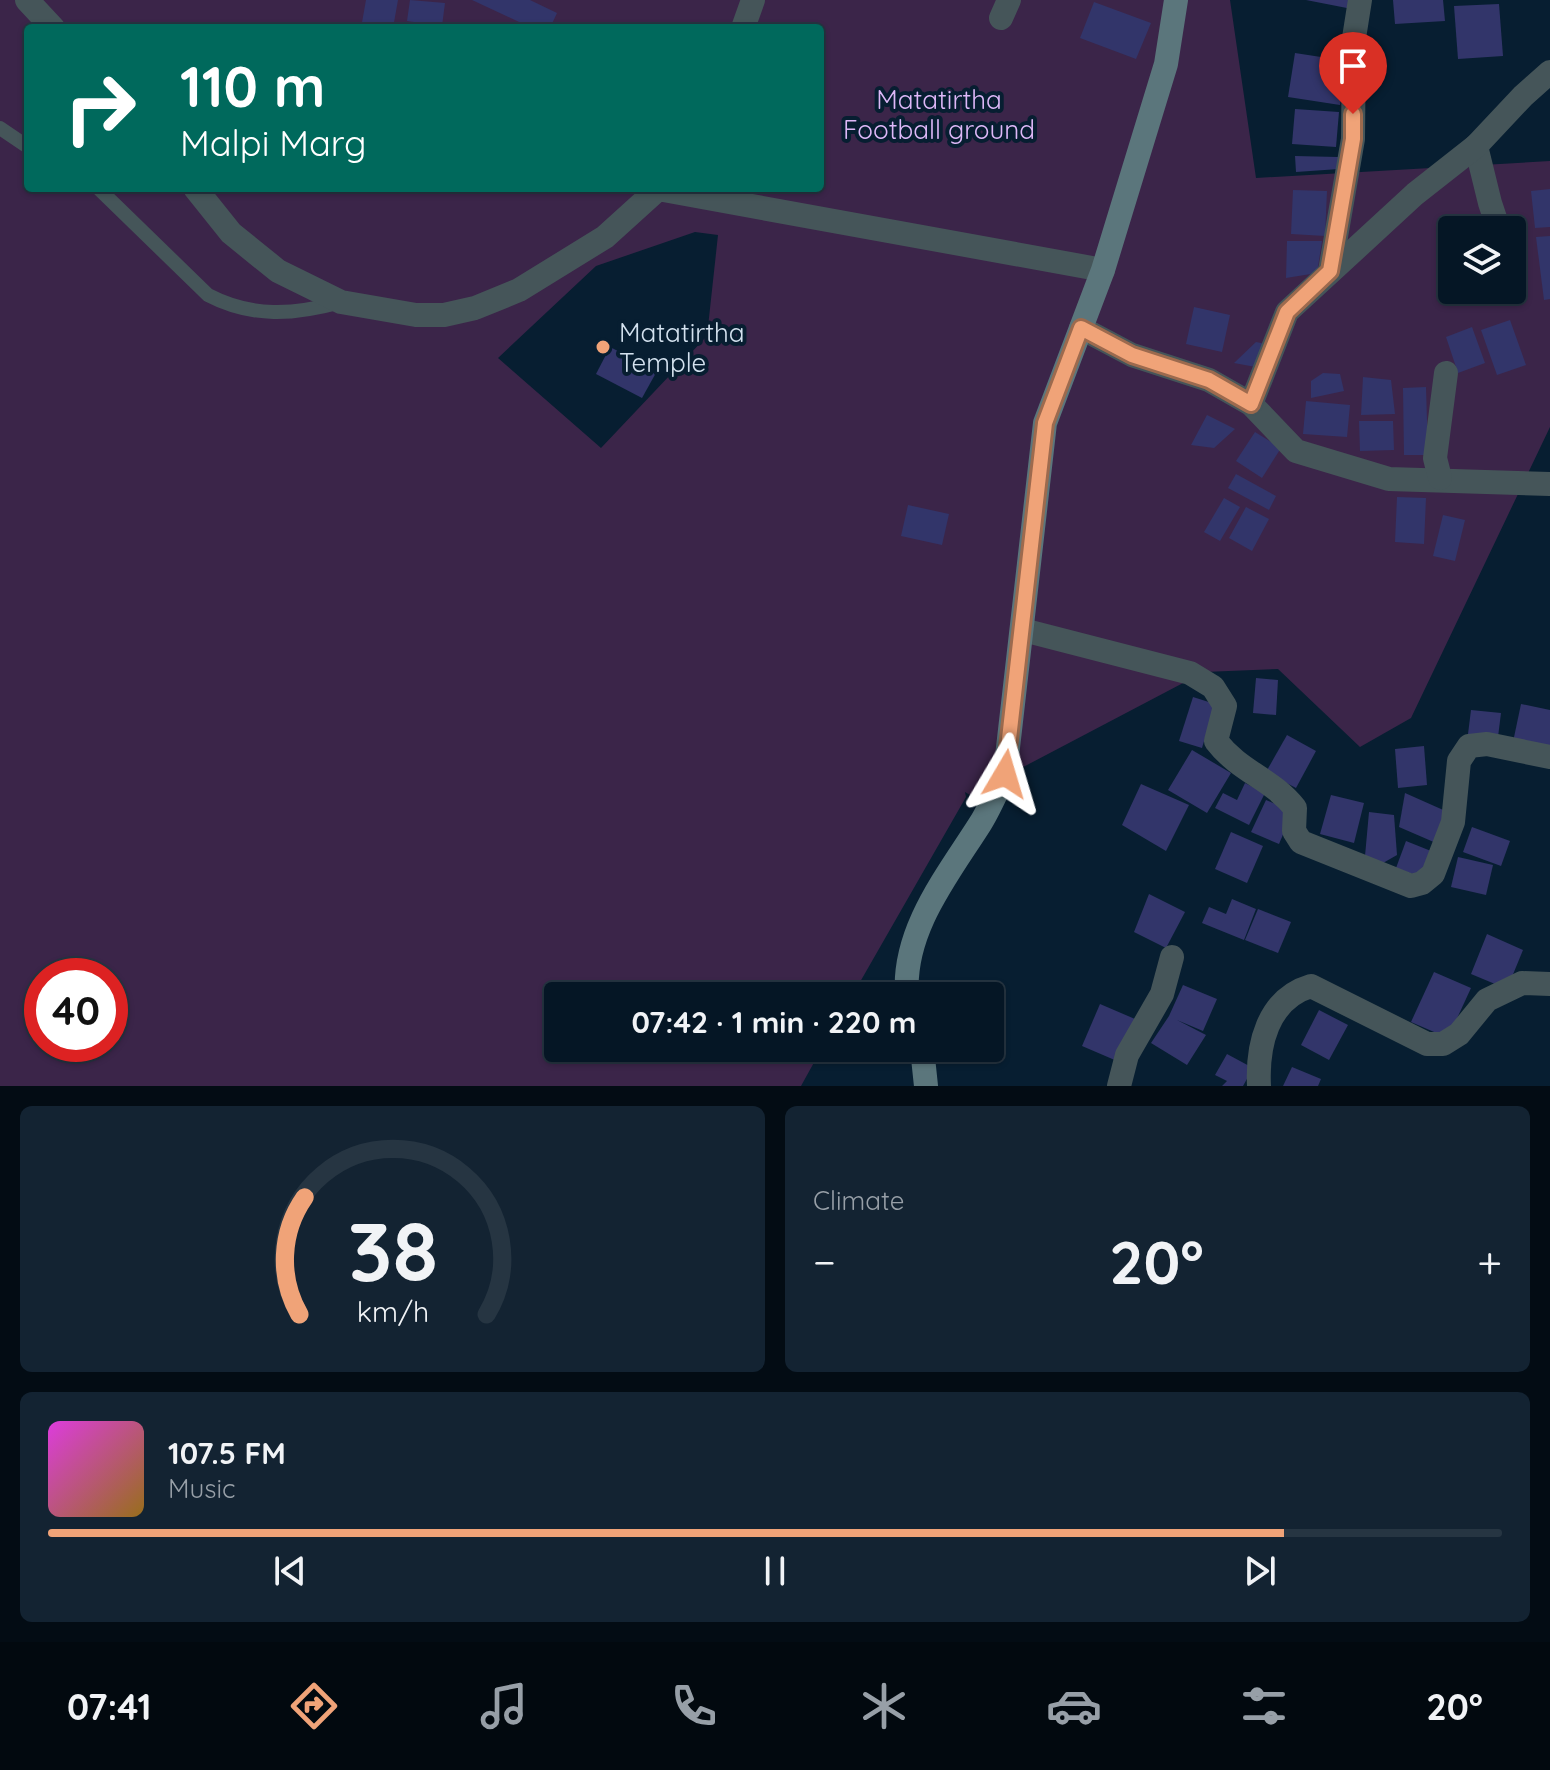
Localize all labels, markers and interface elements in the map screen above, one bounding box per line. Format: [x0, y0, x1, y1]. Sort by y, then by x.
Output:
pin [1319, 32, 1387, 114]
icon: arrive [1331, 44, 1375, 88]
text: 110 m [180, 51, 325, 121]
icon: right [48, 56, 152, 160]
park label: Matatirtha Football ground [843, 83, 1035, 146]
text: Malpi Marg [180, 120, 367, 165]
map controls [1438, 216, 1526, 304]
button: layers [1438, 216, 1526, 304]
place label: Matatirtha Temple [619, 316, 745, 379]
marker: Matatirtha Temple [594, 338, 612, 356]
position arrow [963, 732, 1047, 816]
speed limit sign: 40 [24, 958, 128, 1062]
text: 07:42 · 1 min · 220 m [632, 1003, 916, 1041]
text: Climate [813, 1184, 904, 1217]
text: 38 [347, 1198, 438, 1302]
text: 20° [1109, 1224, 1204, 1299]
text: − [813, 1234, 836, 1289]
text: + [1477, 1234, 1502, 1289]
text: km/h [356, 1293, 429, 1329]
text: 107.5 FM [168, 1434, 286, 1472]
text: Music [168, 1472, 236, 1505]
icon: previous [268, 1549, 312, 1593]
icon: pause [753, 1549, 797, 1593]
icon: next [1238, 1549, 1282, 1593]
icon: directions [286, 1678, 342, 1734]
icon: music [476, 1678, 532, 1734]
icon: phone [666, 1678, 722, 1734]
icon: climate [856, 1678, 912, 1734]
icon: car [1046, 1678, 1102, 1734]
icon: filters [1236, 1678, 1292, 1734]
text: 07:41 [67, 1684, 151, 1729]
text: 20° [1426, 1684, 1483, 1729]

